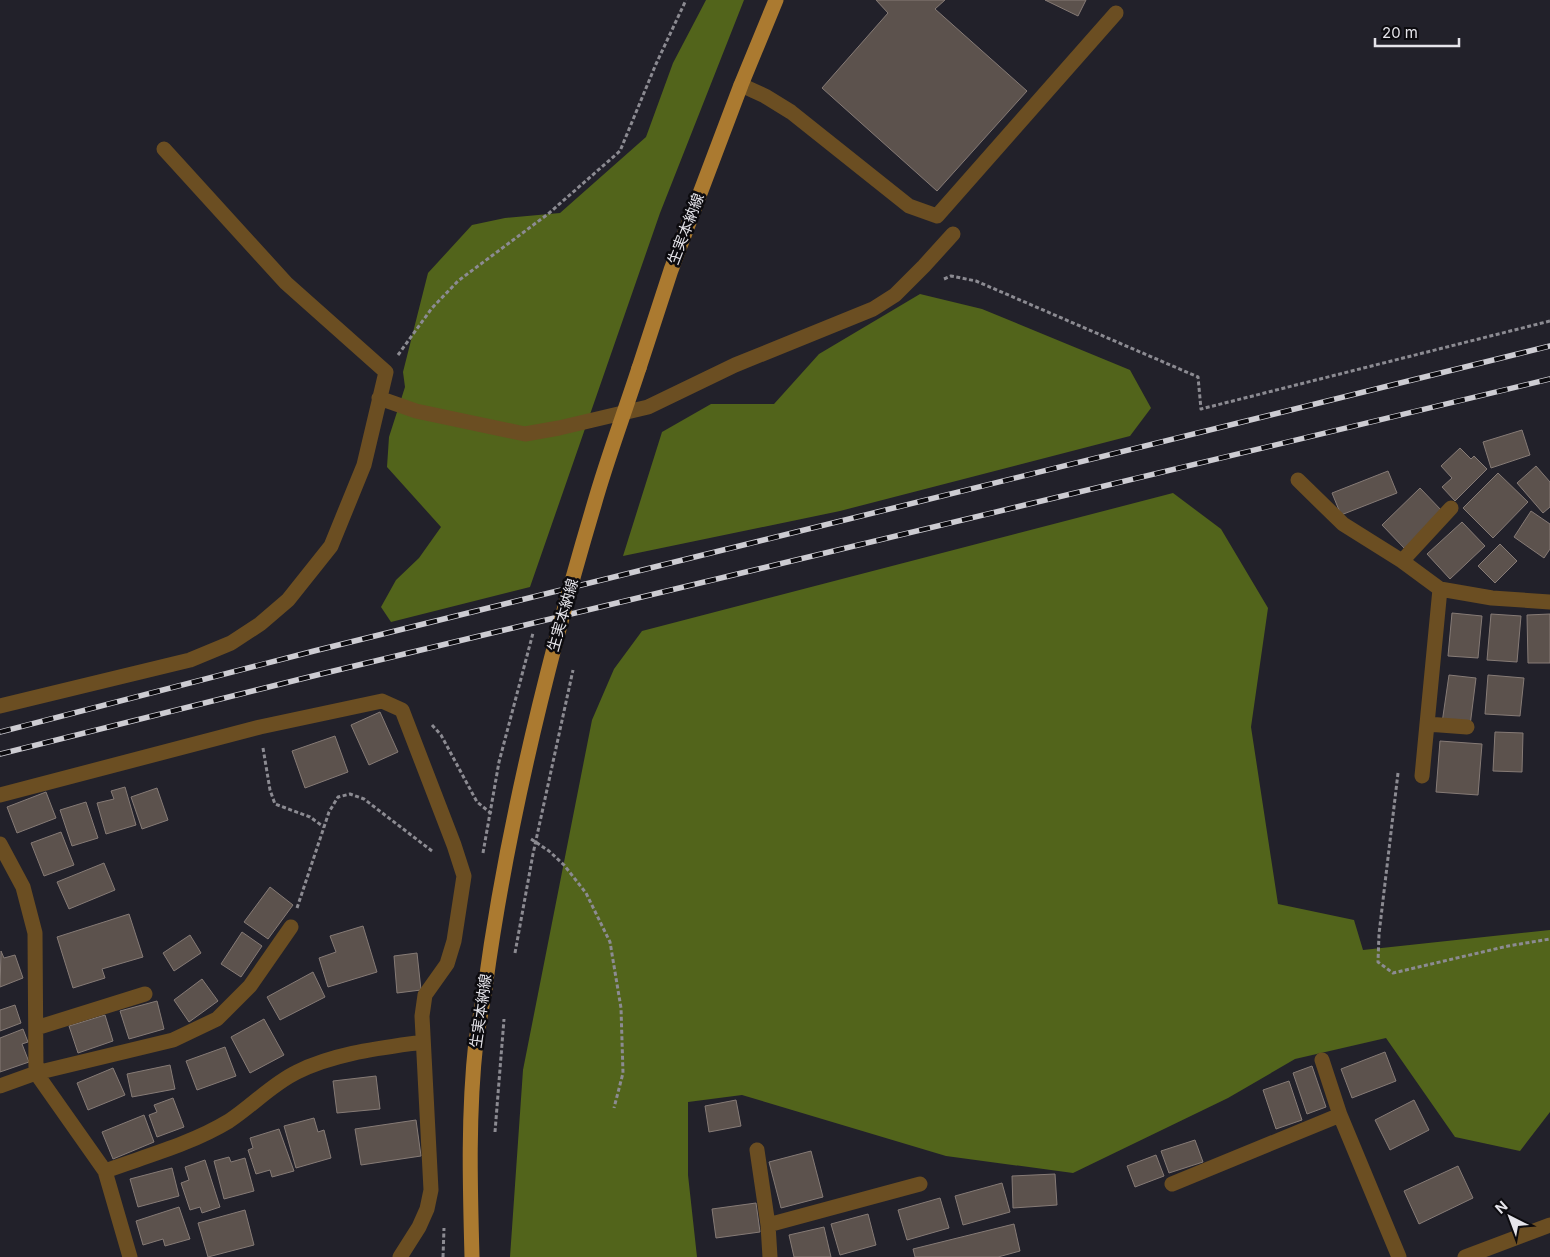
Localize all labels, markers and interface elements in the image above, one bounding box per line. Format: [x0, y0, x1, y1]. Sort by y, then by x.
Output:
scale bar [1375, 15, 1459, 47]
text: 20 m [1382, 23, 1418, 42]
street label: 生実本納線 [663, 190, 708, 267]
street label: 生実本納線 [543, 576, 582, 654]
street label: 生実本納線 [466, 972, 495, 1049]
north arrow [1485, 1192, 1535, 1242]
text: N [1491, 1197, 1511, 1217]

